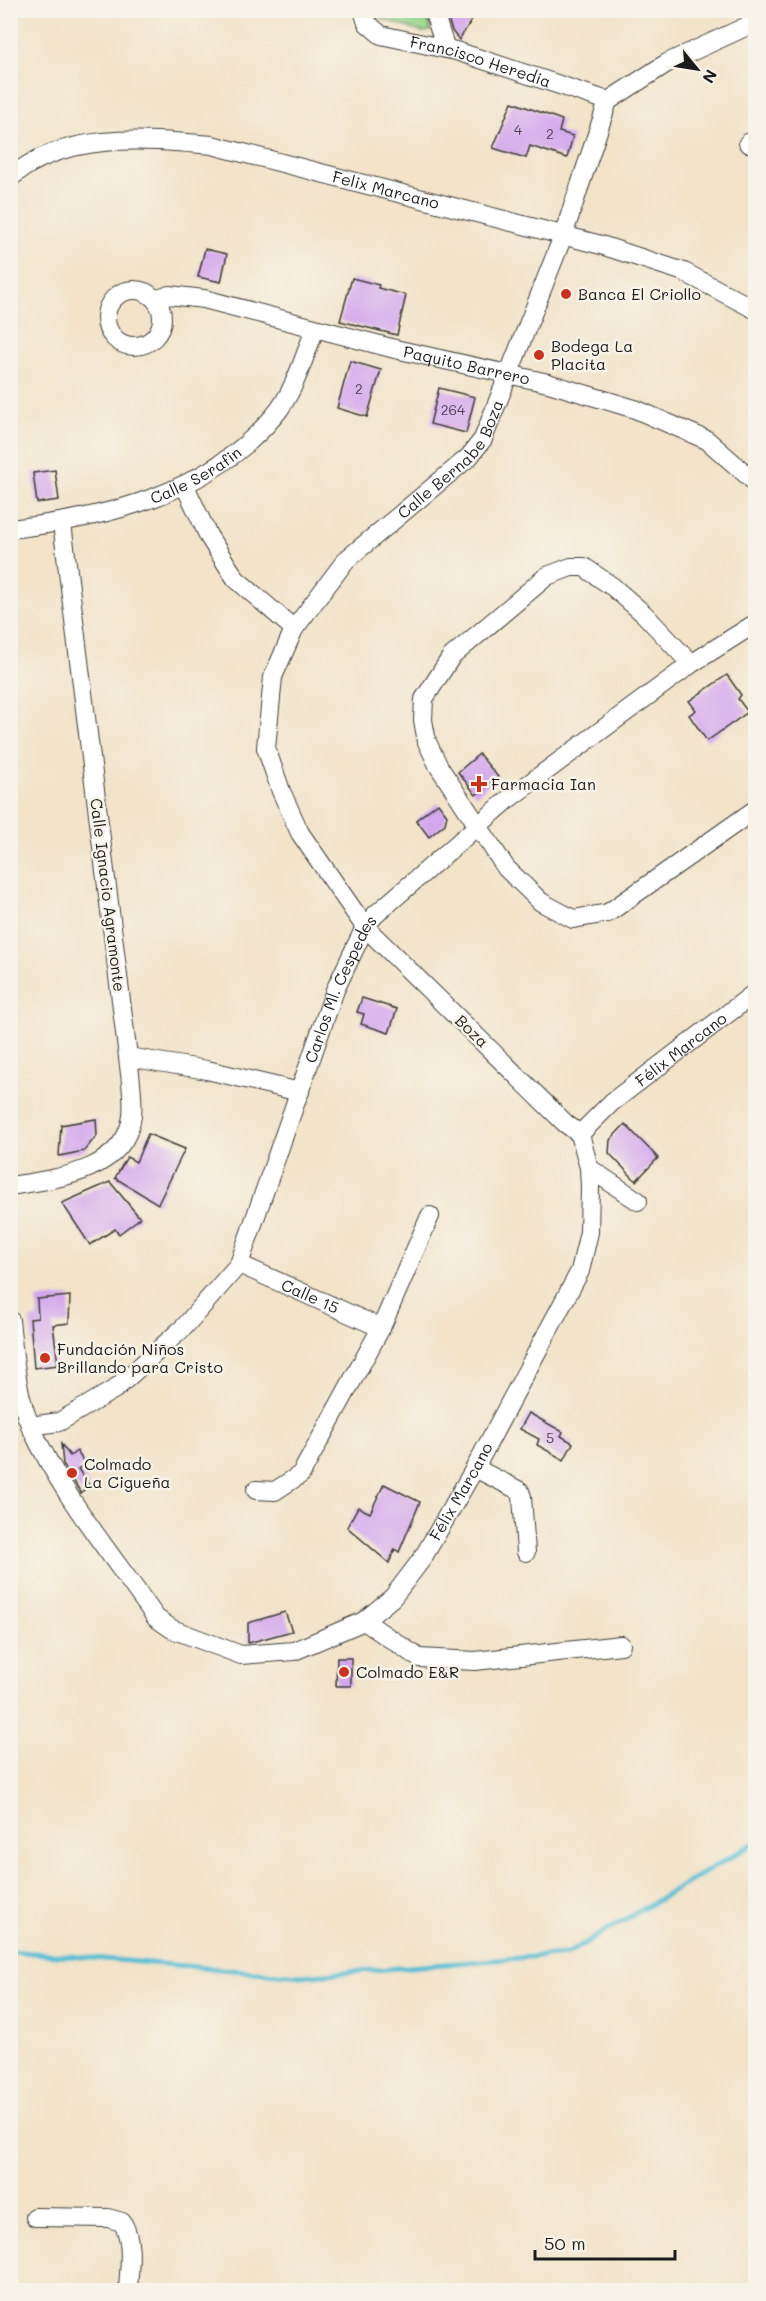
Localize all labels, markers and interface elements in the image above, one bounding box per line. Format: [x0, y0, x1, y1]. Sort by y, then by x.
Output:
street label: Francisco Heredia [408, 30, 554, 92]
north arrow [667, 39, 727, 99]
text: N [698, 66, 723, 87]
house number: 4 [514, 120, 523, 139]
house number: 2 [546, 124, 554, 143]
street label: Felix Marcano [330, 165, 442, 213]
place label: Banca El Criollo [578, 283, 701, 304]
marker: Banca El Criollo [559, 287, 573, 301]
place label: Bodega La Placita [551, 335, 633, 374]
street label: Paquito Barrero [402, 340, 532, 389]
marker: Bodega La Placita [532, 348, 546, 362]
house number: 2 [355, 379, 363, 398]
street label: Calle Bernabe Boza [393, 396, 508, 523]
house number: 264 [441, 400, 466, 419]
street label: Calle Serafin [147, 441, 245, 508]
place label: Farmacia Ian [491, 773, 596, 794]
marker: Farmacia Ian [472, 777, 486, 791]
street label: Calle Ignacio Agramonte [86, 797, 131, 993]
street label: Carlos Ml. Cespedes [299, 910, 381, 1066]
street label: Félix Marcano [631, 1007, 731, 1091]
street label: Boza [451, 1010, 493, 1052]
street label: Calle 15 [278, 1273, 342, 1318]
place label: Fundación Niños Brillando para Cristo [57, 1338, 223, 1377]
marker: Fundación Niños Brillando para Cristo [38, 1351, 52, 1365]
house number: 5 [546, 1428, 554, 1447]
street label: Félix Marcano [424, 1439, 497, 1544]
place label: Colmado La Cigueña [84, 1453, 171, 1492]
marker: Colmado La Cigueña [65, 1466, 79, 1480]
place label: Colmado E&R [356, 1661, 459, 1682]
marker: Colmado E&R [337, 1665, 351, 1679]
scale bar [535, 2223, 674, 2261]
text: 50 m [544, 2231, 586, 2255]

